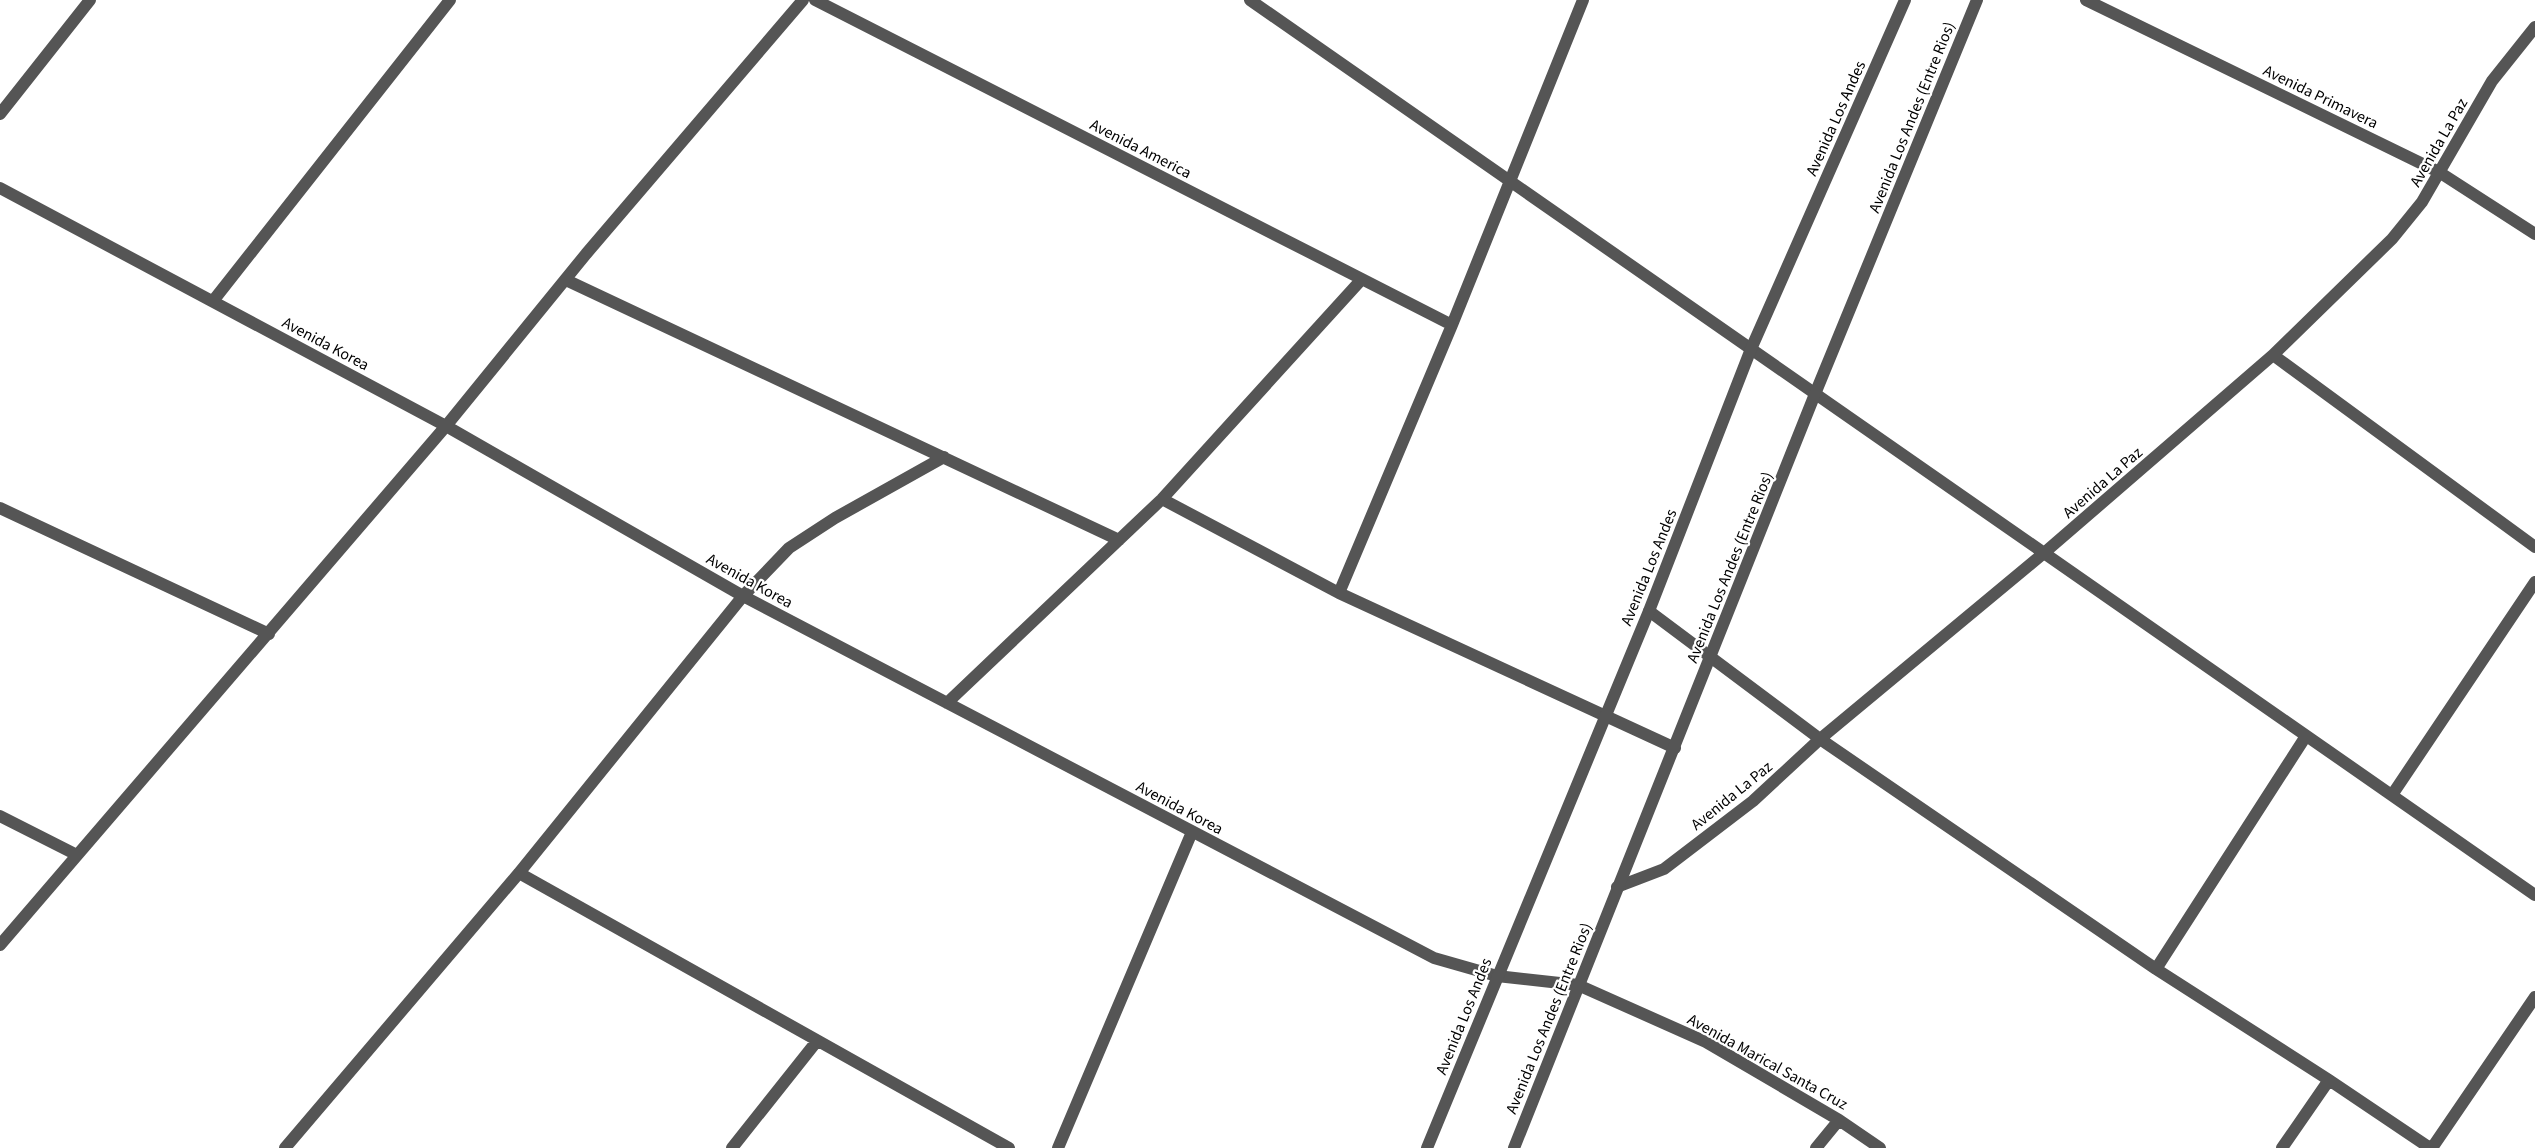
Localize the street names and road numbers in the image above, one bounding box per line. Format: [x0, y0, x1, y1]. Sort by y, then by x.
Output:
street label: Avenida Los Andes (Entre Rios) [1863, 19, 1960, 216]
street label: Avenida Los Andes [1801, 57, 1871, 179]
street label: Avenida Primavera [2259, 60, 2382, 134]
street label: Avenida La Paz [2405, 94, 2473, 191]
street label: Avenida America [1086, 114, 1195, 184]
street label: Avenida Korea [278, 312, 373, 376]
street label: Avenida La Paz [2058, 442, 2147, 524]
street label: Avenida Los Andes (Entre Rios) [1681, 469, 1778, 666]
street label: Avenida Los Andes [1616, 506, 1682, 629]
street label: Avenida Korea [702, 548, 797, 614]
street label: Avenida La Paz [1686, 756, 1777, 835]
street label: Avenida Korea [1132, 776, 1227, 840]
street label: Avenida Los Andes (Entre Rios) [1500, 920, 1597, 1117]
street label: Avenida Los Andes [1431, 955, 1497, 1078]
street label: Avenida Marical Santa Cruz [1683, 1009, 1852, 1115]

